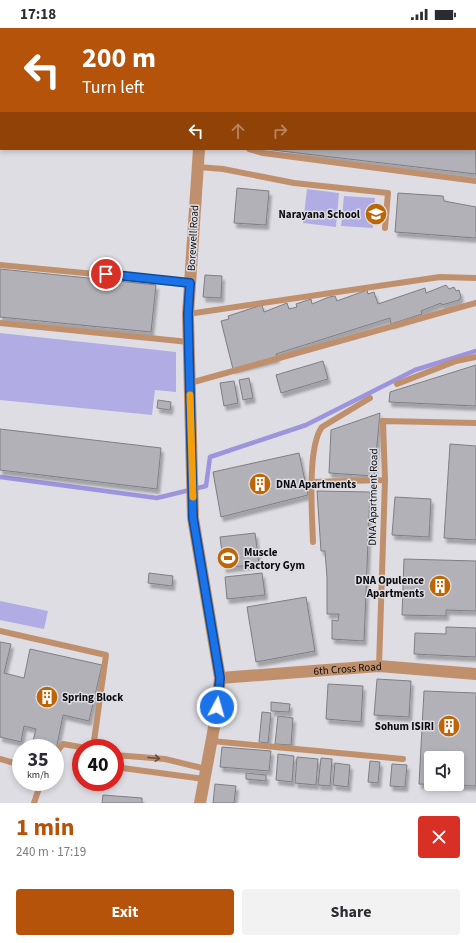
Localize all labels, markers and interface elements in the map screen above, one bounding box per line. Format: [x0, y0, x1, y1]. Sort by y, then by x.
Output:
text: 17:18 [20, 4, 56, 25]
text: 200 m [82, 38, 156, 78]
icon: left [16, 44, 68, 96]
text: Turn left [82, 75, 144, 100]
icon: left [185, 120, 207, 142]
icon: ahead [227, 120, 249, 142]
icon: right [269, 120, 291, 142]
school or university icon: Narayana School [363, 201, 389, 227]
street label: Borewell Road [184, 204, 202, 272]
place label: Narayana School [279, 207, 361, 222]
pin [89, 257, 123, 291]
icon: arrive [95, 263, 117, 285]
street label: DNA Apartment Road [365, 448, 381, 546]
building icon: DNA Apartments [247, 471, 273, 497]
place label: DNA Apartments [276, 477, 356, 492]
sports icon: Muscle Factory Gym [215, 545, 241, 571]
place label: Muscle Factory Gym [244, 545, 305, 573]
place label: DNA Opulence Apartments [355, 573, 424, 601]
building icon: DNA Opulence Apartments [427, 573, 453, 599]
street label: 6th Cross Road [313, 658, 382, 678]
building icon: Spring Block [34, 684, 60, 710]
position arrow [196, 686, 238, 728]
place label: Spring Block [62, 690, 123, 705]
building icon: Sohum ISIRI [436, 713, 462, 739]
place label: Sohum ISIRI [375, 719, 434, 734]
speed limit sign: 40 [72, 739, 124, 791]
text: 35 [27, 746, 49, 774]
map controls [424, 751, 464, 791]
button: sound [424, 751, 464, 791]
one-way arrow [147, 755, 160, 762]
text: km/h [27, 768, 49, 782]
text: 1 min [16, 810, 74, 845]
button: close [418, 816, 460, 858]
text: 240 m · 17:19 [16, 843, 86, 861]
button: Exit [16, 889, 234, 935]
button: Share [242, 889, 460, 935]

